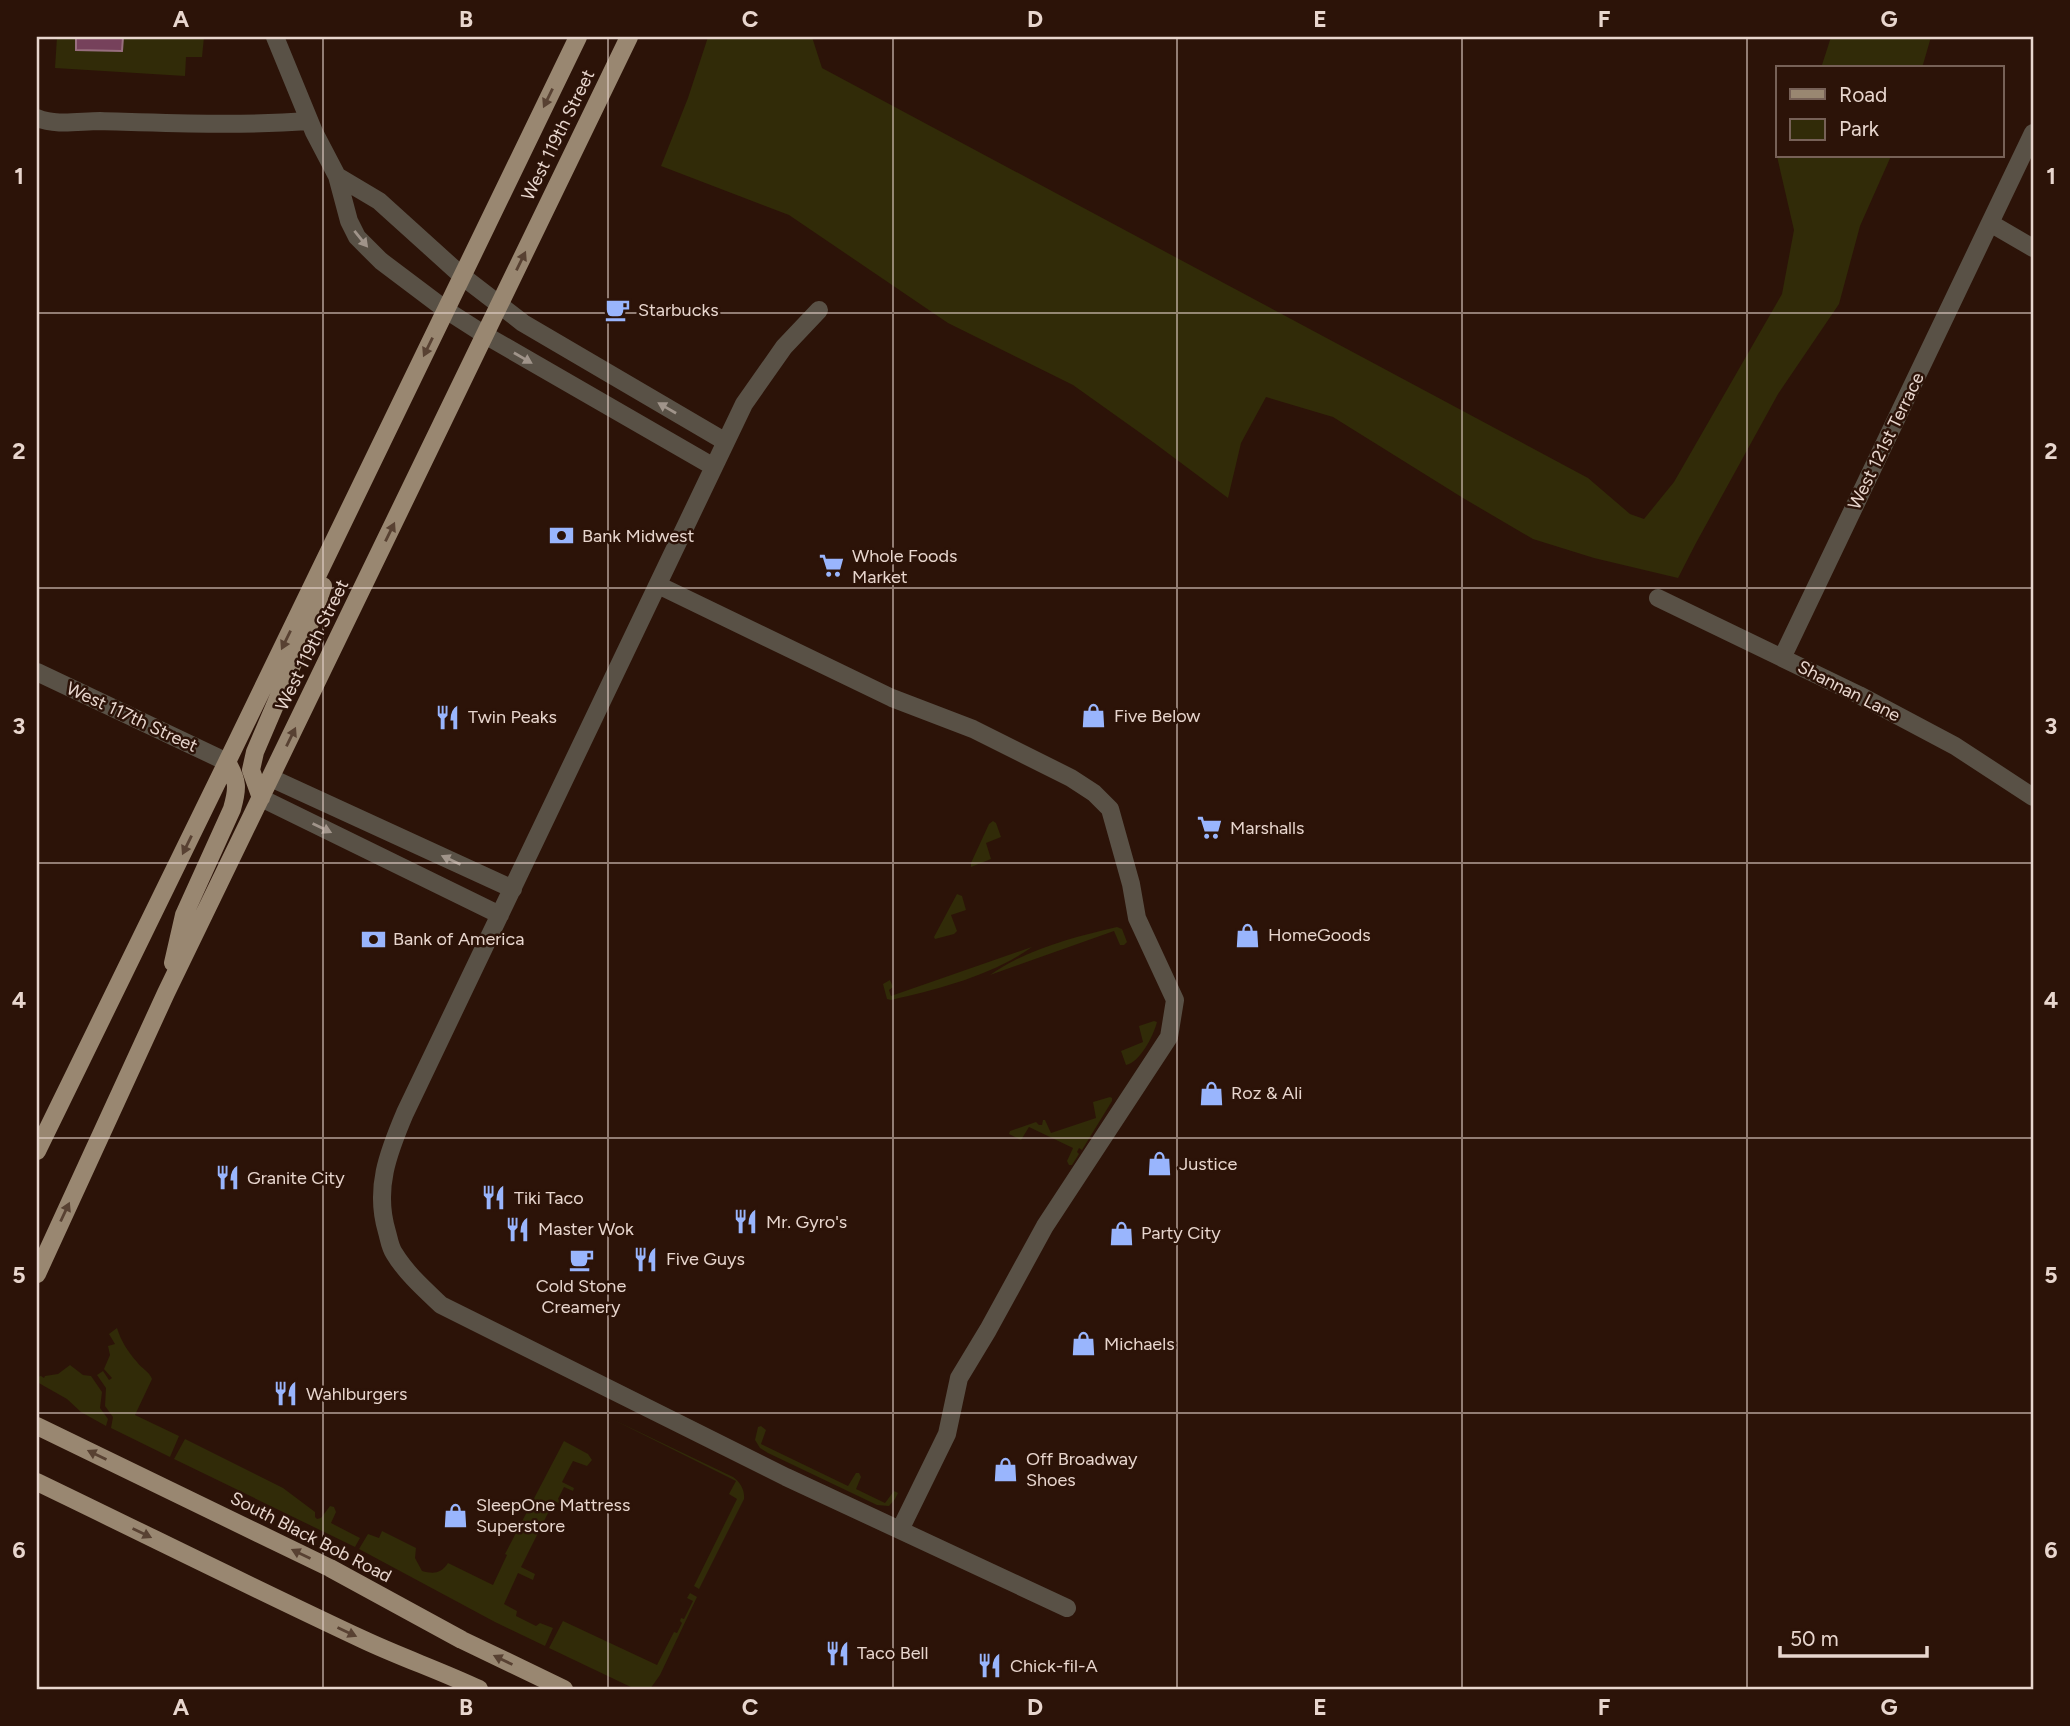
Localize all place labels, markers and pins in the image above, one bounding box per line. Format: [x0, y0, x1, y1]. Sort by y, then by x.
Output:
cafe icon: Starbucks [604, 296, 632, 324]
place label: Starbucks [638, 299, 719, 321]
bank icon: Bank Midwest [548, 522, 576, 550]
place label: Bank Midwest [582, 525, 694, 547]
place label: Whole Foods Market [852, 545, 957, 588]
supermarket icon: Whole Foods Market [818, 552, 846, 580]
shop icon: Five Below [1080, 702, 1108, 730]
restaurant icon: Twin Peaks [434, 703, 462, 731]
place label: Five Below [1114, 705, 1200, 727]
place label: Twin Peaks [468, 706, 557, 728]
supermarket icon: Marshalls [1196, 814, 1224, 842]
place label: Marshalls [1230, 817, 1304, 839]
shop icon: HomeGoods [1234, 921, 1262, 949]
place label: HomeGoods [1268, 924, 1371, 946]
bank icon: Bank of America [359, 925, 387, 953]
place label: Bank of America [393, 928, 524, 950]
shop icon: Roz & Ali [1197, 1079, 1225, 1107]
place label: Roz & Ali [1231, 1082, 1302, 1104]
shop icon: Justice [1145, 1150, 1173, 1178]
place label: Justice [1179, 1153, 1237, 1175]
restaurant icon: Granite City [213, 1164, 241, 1192]
place label: Granite City [247, 1167, 345, 1189]
restaurant icon: Tiki Taco [480, 1184, 508, 1212]
place label: Tiki Taco [514, 1187, 584, 1209]
restaurant icon: Mr. Gyro's [732, 1208, 760, 1236]
place label: Mr. Gyro's [766, 1211, 847, 1233]
restaurant icon: Master Wok [504, 1215, 532, 1243]
place label: Master Wok [538, 1218, 634, 1240]
shop icon: Party City [1107, 1219, 1135, 1247]
place label: Party City [1141, 1222, 1221, 1244]
cafe icon: Cold Stone Creamery [567, 1245, 595, 1273]
restaurant icon: Five Guys [632, 1245, 660, 1273]
place label: Five Guys [666, 1248, 745, 1270]
place label: Cold Stone Creamery [536, 1275, 626, 1318]
shop icon: Michaels [1070, 1330, 1098, 1358]
place label: Michaels [1104, 1333, 1175, 1355]
restaurant icon: Wahlburgers [272, 1380, 300, 1408]
place label: Wahlburgers [306, 1383, 407, 1405]
place label: Off Broadway Shoes [1026, 1448, 1138, 1491]
shop icon: Off Broadway Shoes [992, 1455, 1020, 1483]
place label: SleepOne Mattress Superstore [476, 1494, 630, 1537]
shop icon: SleepOne Mattress Superstore [442, 1501, 470, 1529]
restaurant icon: Taco Bell [823, 1639, 851, 1667]
place label: Taco Bell [857, 1642, 928, 1664]
restaurant icon: Chick-fil-A [976, 1652, 1004, 1680]
place label: Chick-fil-A [1010, 1655, 1098, 1677]

